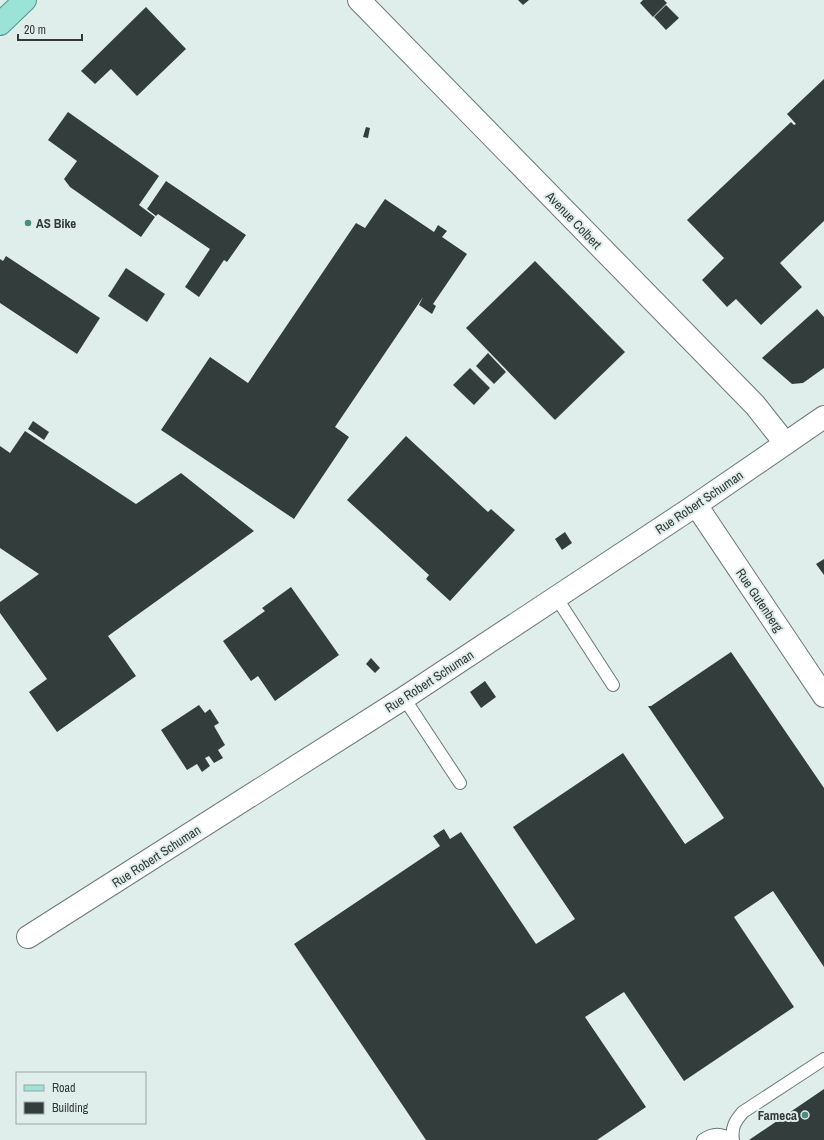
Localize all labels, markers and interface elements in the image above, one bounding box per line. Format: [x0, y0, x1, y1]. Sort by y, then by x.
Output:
scale bar [18, 16, 82, 42]
text: 20 m [24, 22, 46, 38]
street label: Avenue Colbert [541, 187, 605, 253]
place label: AS Bike [36, 215, 76, 232]
marker: AS Bike [23, 218, 33, 228]
street label: Rue Robert Schuman [652, 467, 747, 538]
street label: Rue Gutenberg [732, 565, 787, 635]
street label: Rue Robert Schuman [382, 646, 477, 716]
street label: Rue Robert Schuman [109, 821, 204, 891]
legend [16, 1072, 146, 1124]
text: Road [52, 1080, 76, 1096]
text: Building [52, 1100, 89, 1116]
place label: Fameca [758, 1107, 797, 1124]
marker: Fameca [800, 1110, 810, 1120]

